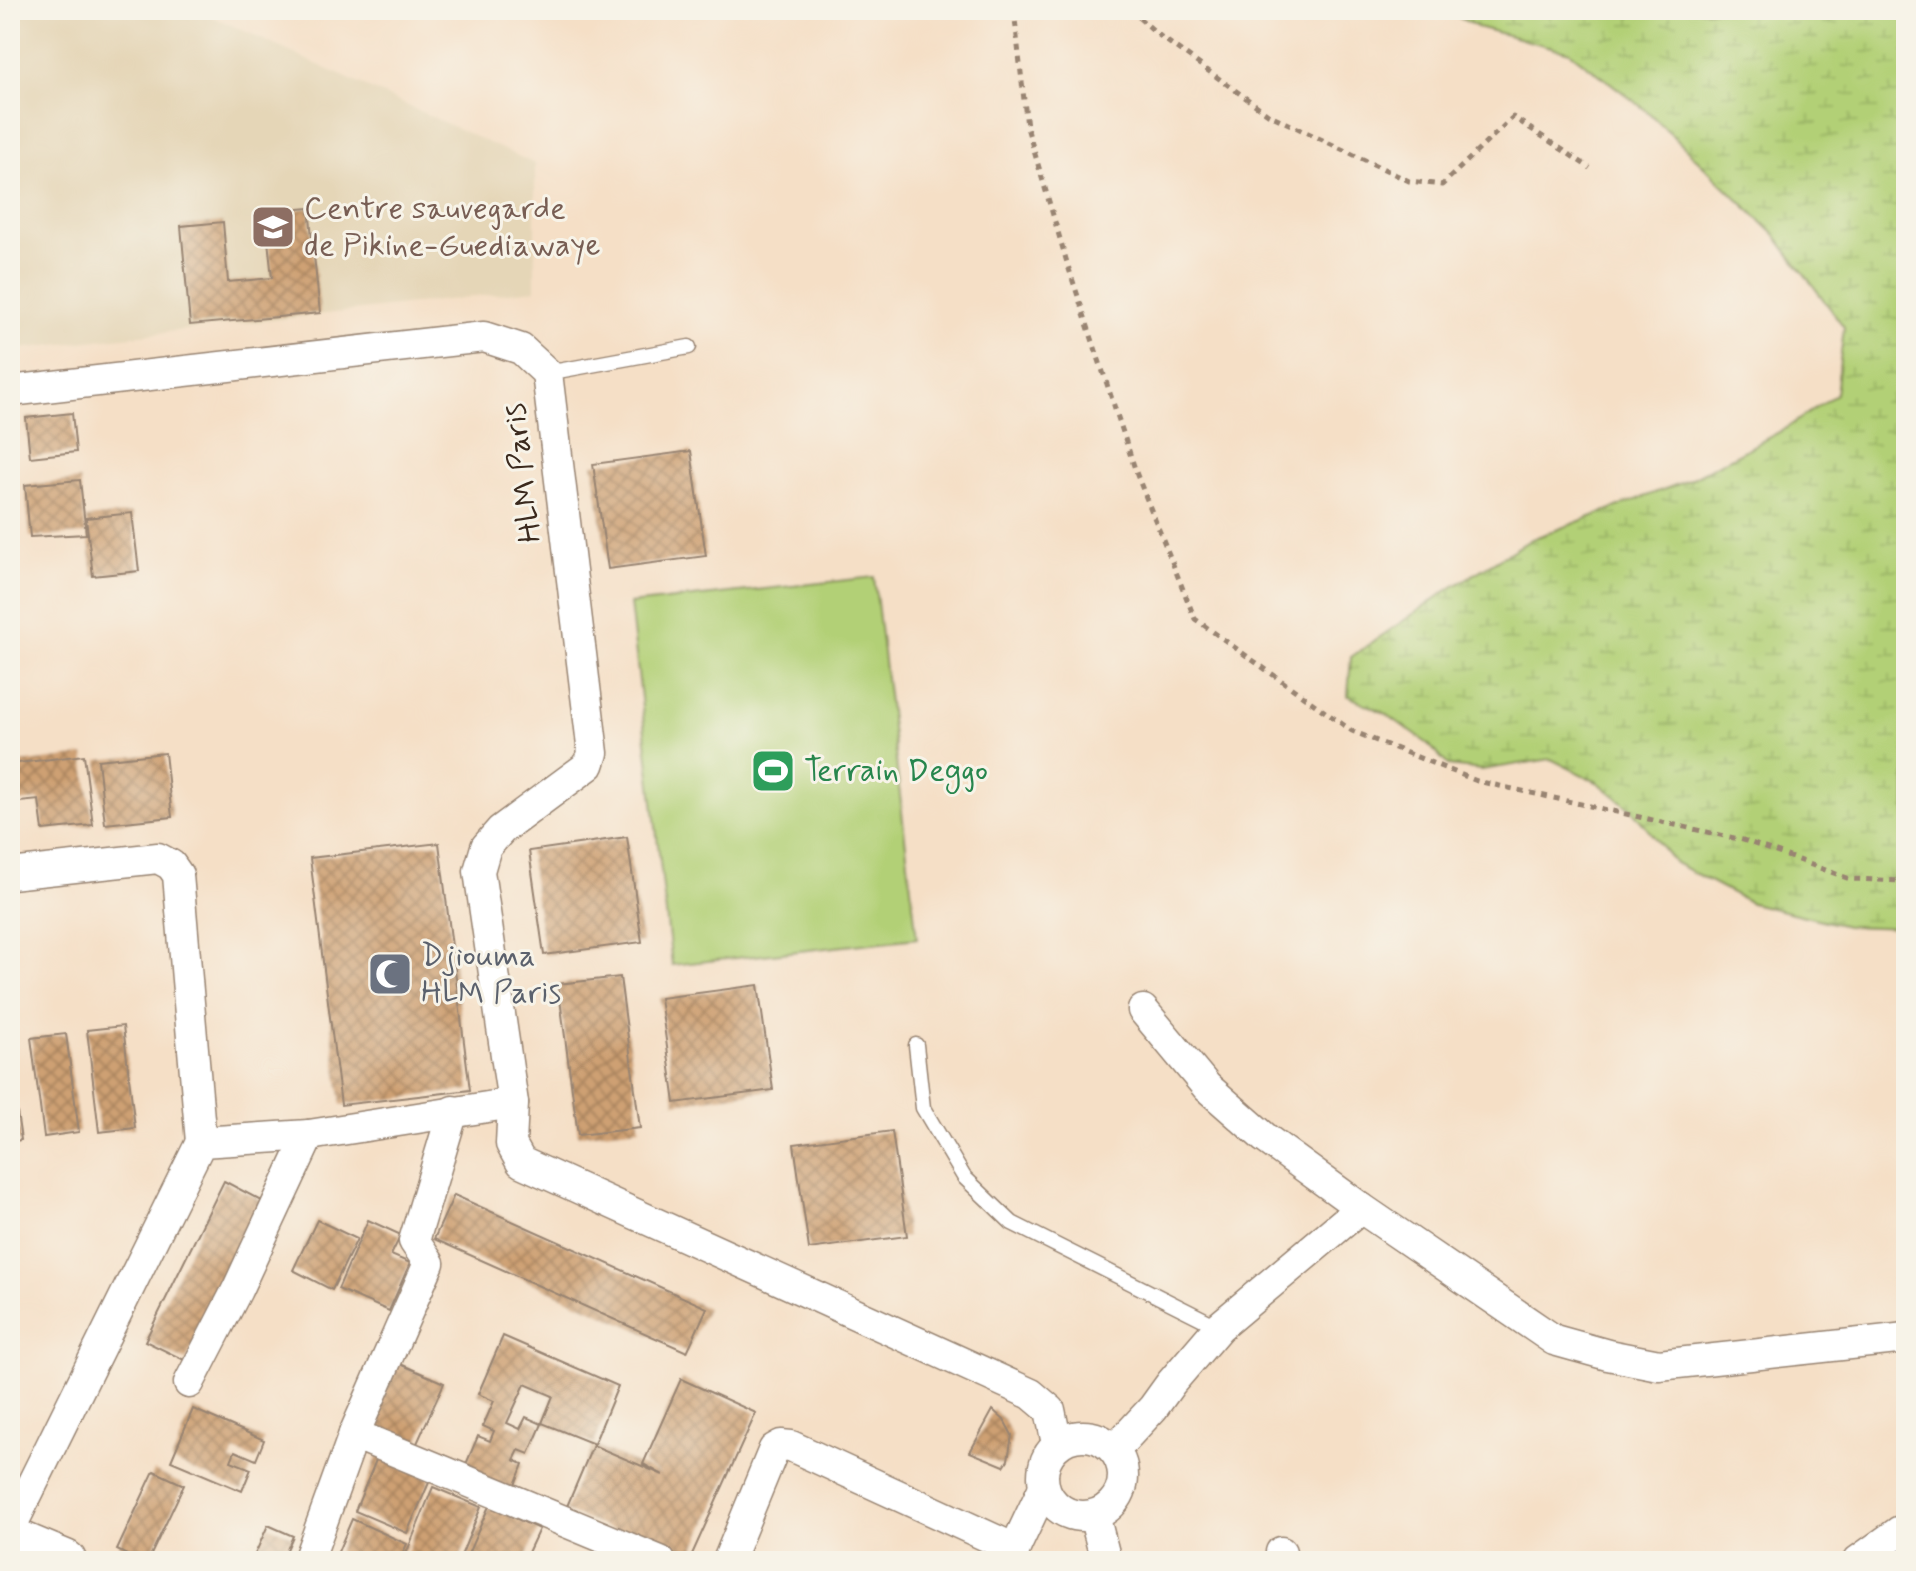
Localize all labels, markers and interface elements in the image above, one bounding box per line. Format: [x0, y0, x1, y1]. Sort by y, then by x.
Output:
place label: Centre sauvegarde de Pikine-Guediawaye [304, 188, 601, 267]
school or university icon: Centre sauvegarde de Pikine-Guediawaye [249, 203, 297, 251]
street label: HLM Paris [494, 401, 552, 545]
sports icon: Terrain Deggo [749, 747, 797, 795]
place label: Terrain Deggo [804, 750, 988, 794]
place label: Djiouma HLM Paris [421, 935, 561, 1014]
mosque icon: Djiouma HLM Paris [366, 950, 414, 998]

